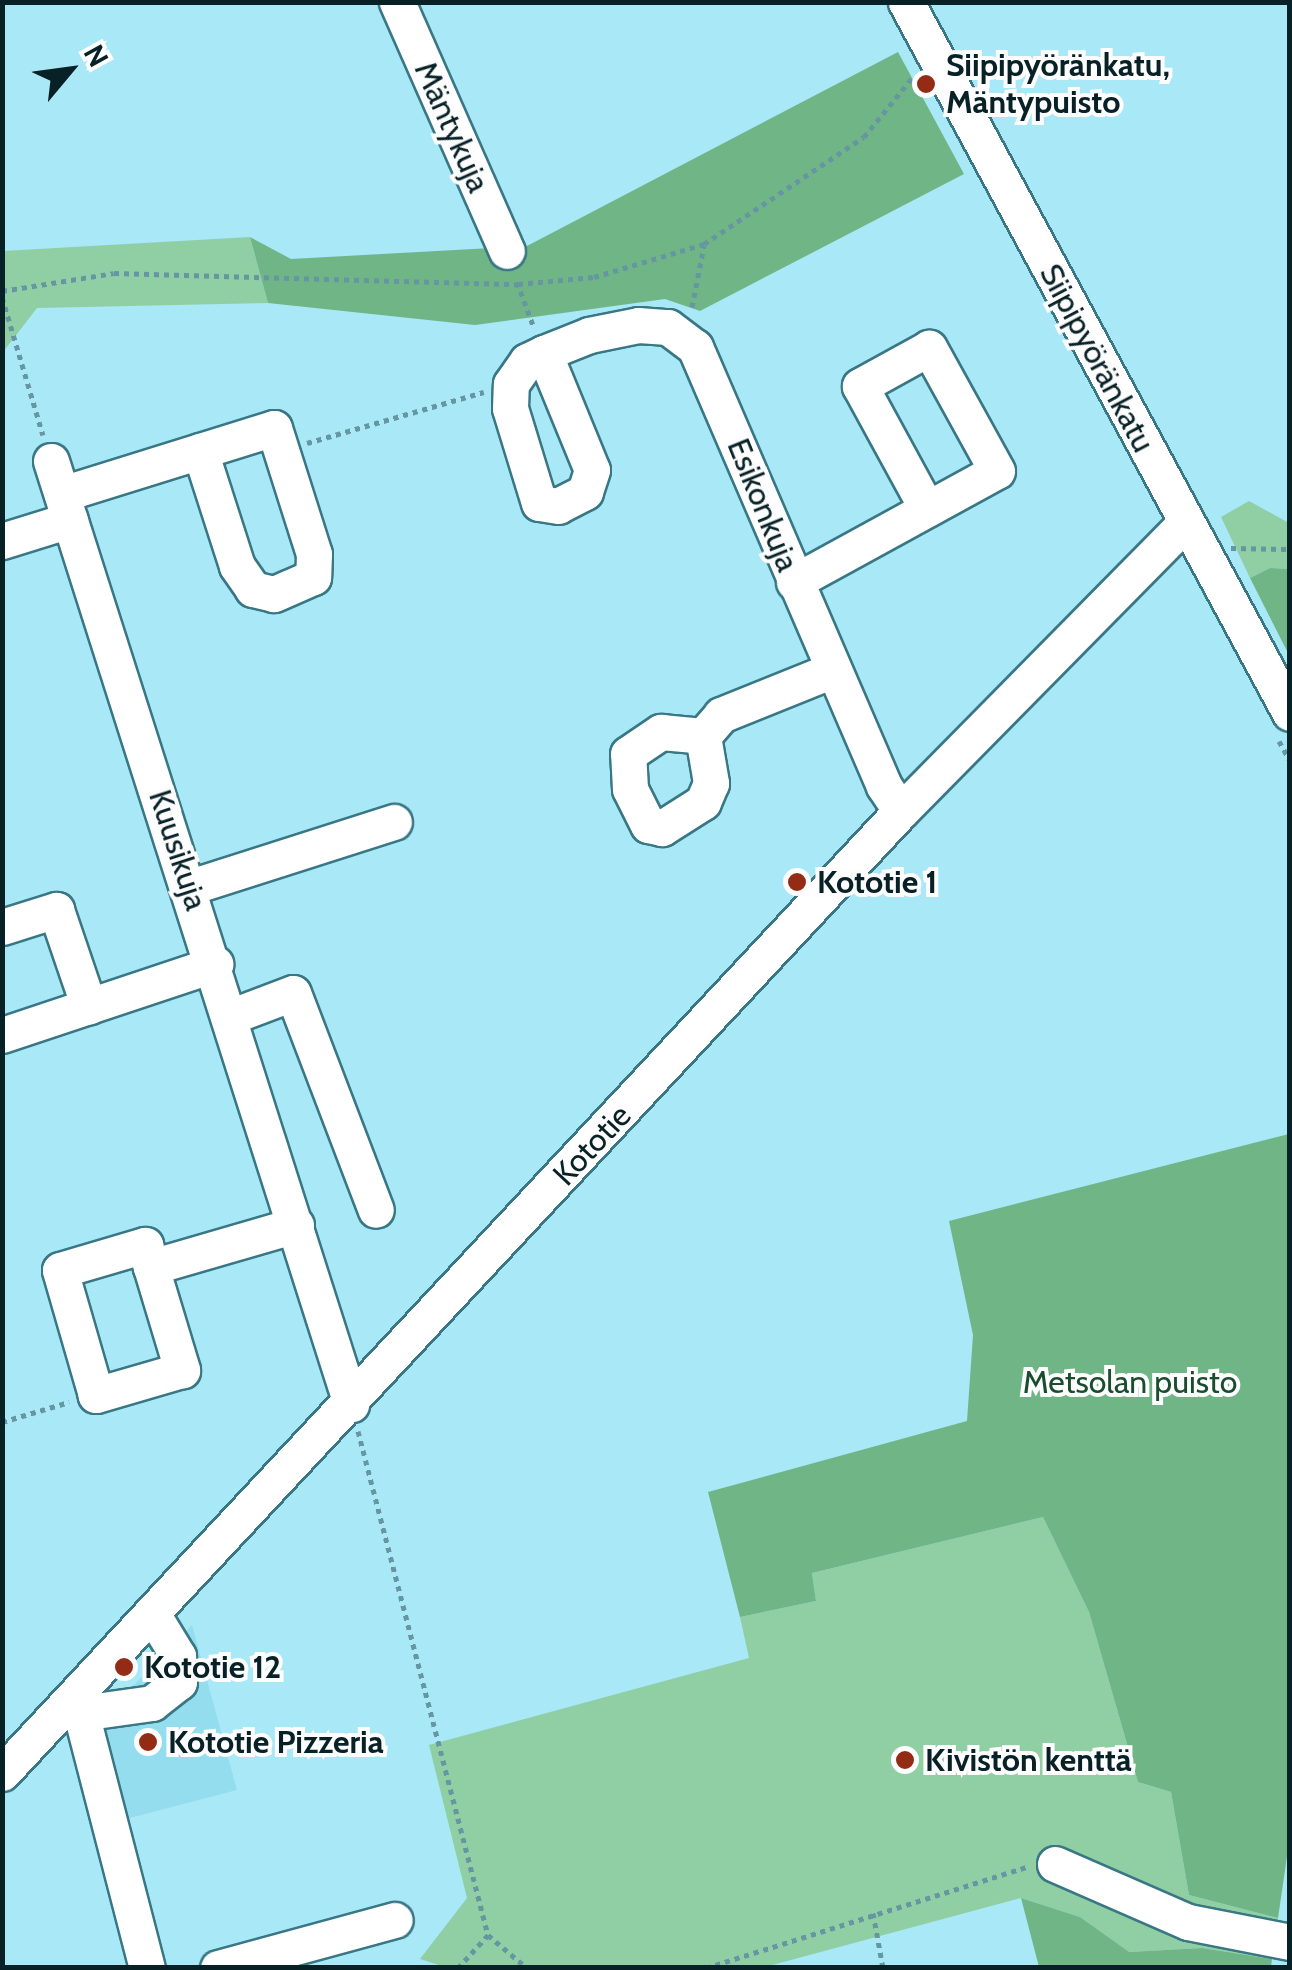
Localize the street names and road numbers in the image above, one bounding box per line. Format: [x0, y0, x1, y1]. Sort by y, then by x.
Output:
street label: Mäntykuja [406, 56, 498, 198]
street label: Siipipyöränkatu [1031, 257, 1163, 459]
street label: Esikonkuja [719, 433, 807, 577]
street label: Kuusikuja [141, 785, 215, 915]
street label: Kototie [545, 1097, 639, 1193]

